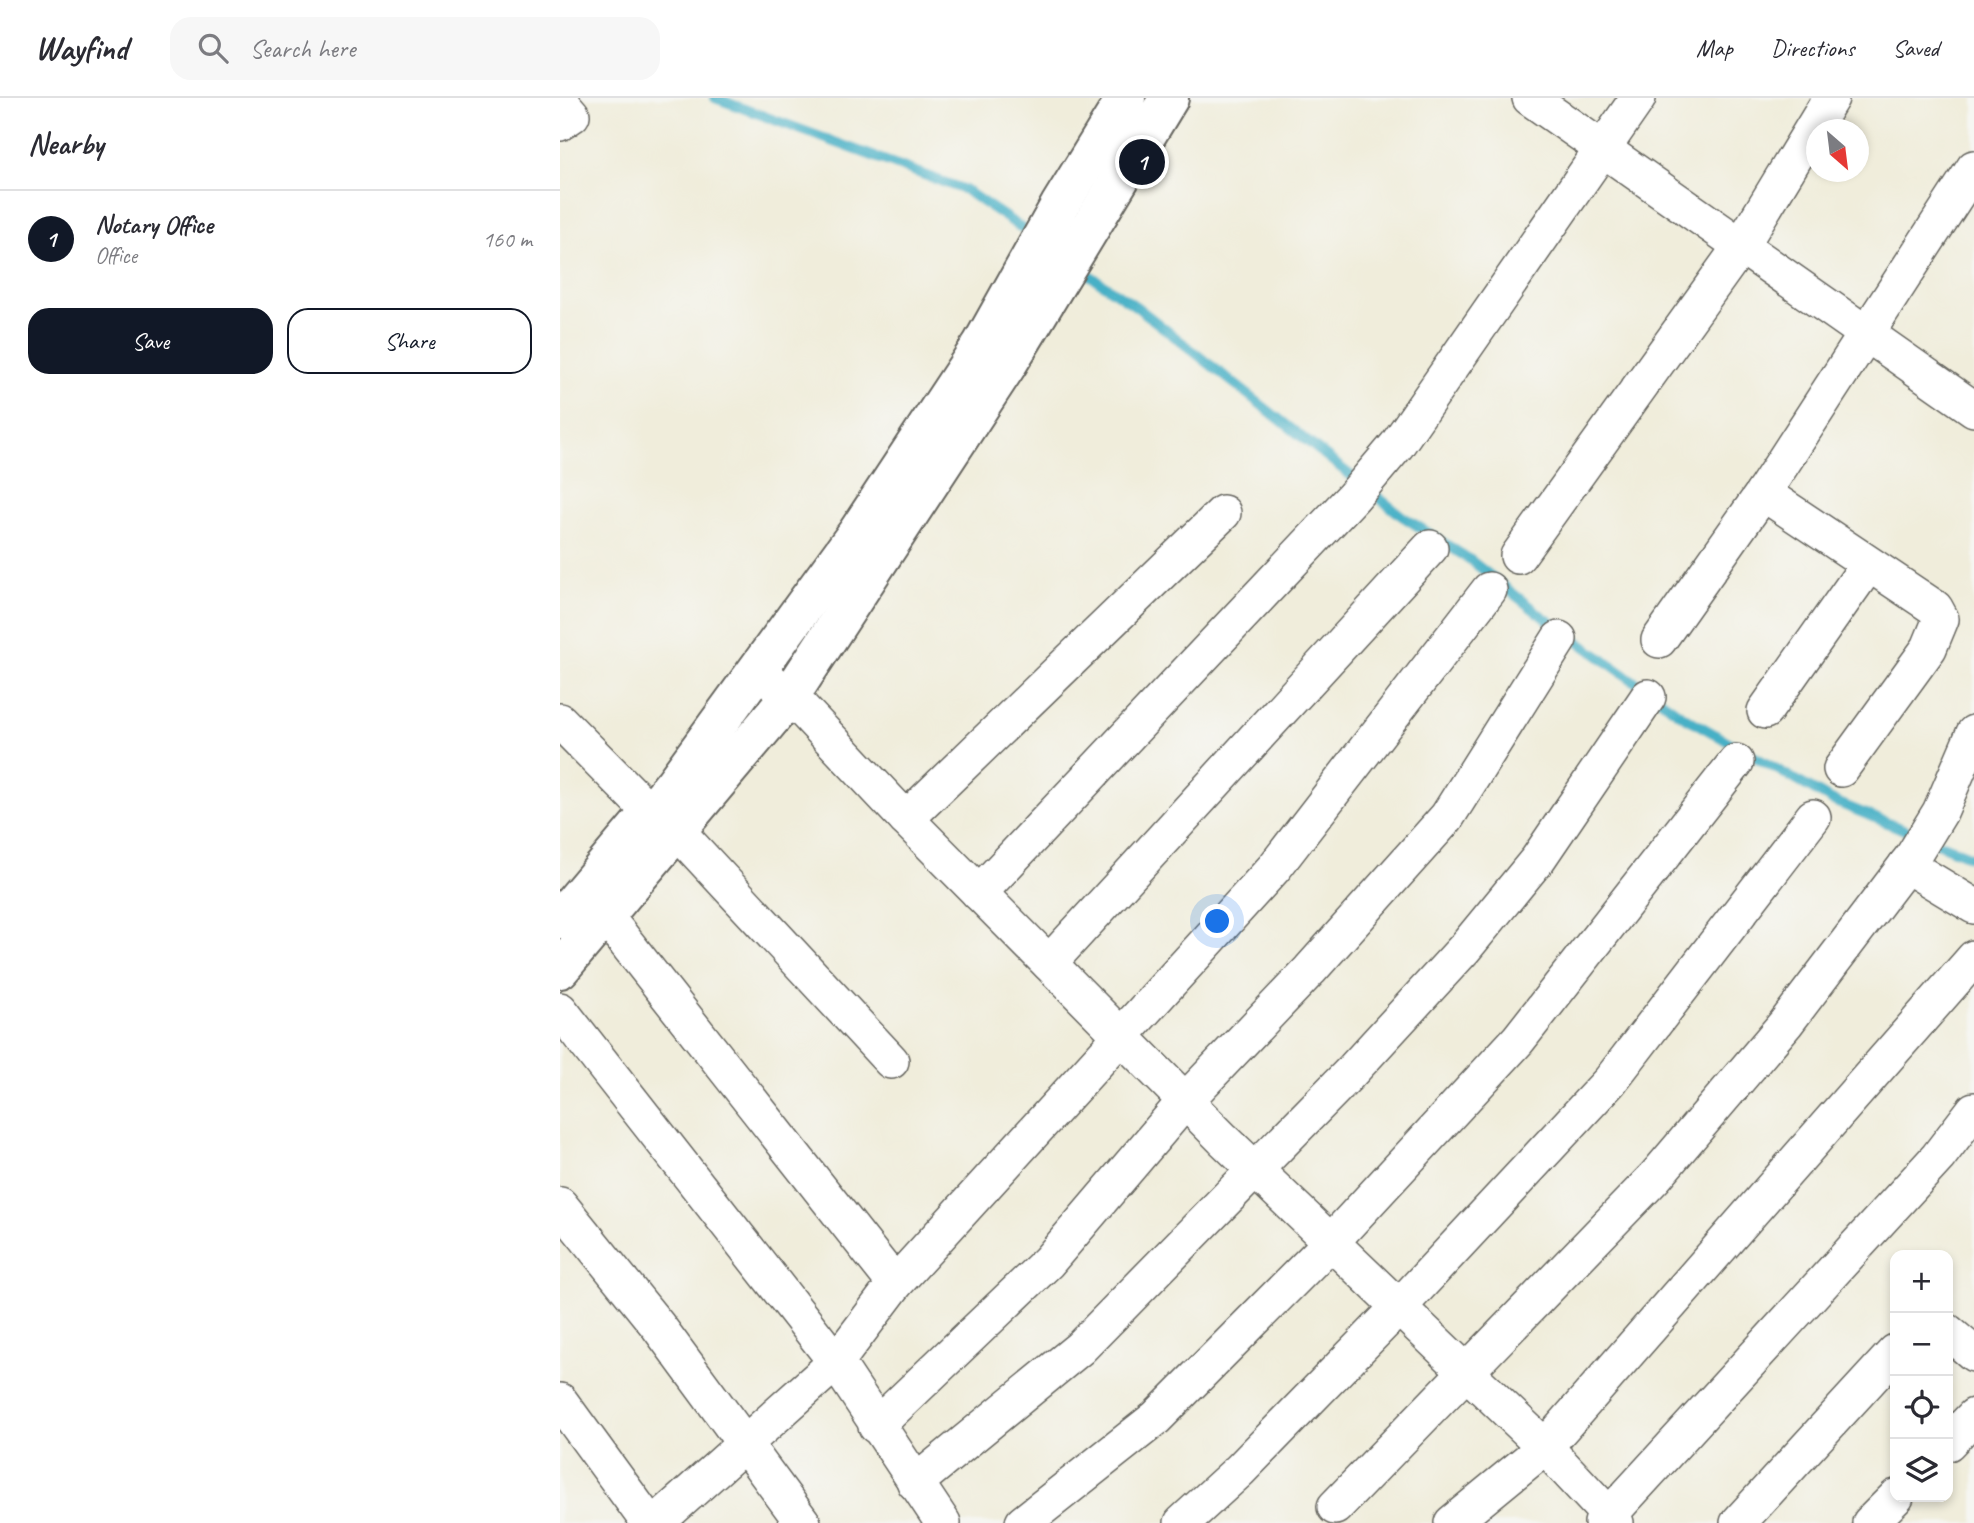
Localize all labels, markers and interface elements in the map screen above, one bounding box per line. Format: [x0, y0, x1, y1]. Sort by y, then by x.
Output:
search box [170, 17, 660, 80]
text: Wayfind [35, 27, 128, 69]
icon: search [194, 29, 232, 67]
text: Search here [250, 32, 356, 65]
text: Map [1696, 33, 1733, 63]
text: Directions [1771, 33, 1854, 63]
text: Saved [1892, 33, 1939, 63]
north arrow [1806, 119, 1869, 182]
text: Nearby [28, 125, 104, 163]
pin: 1 [1119, 136, 1165, 188]
text: Notary Office [95, 208, 213, 241]
text: 1 [46, 225, 56, 254]
text: 160 m [483, 225, 532, 254]
text: Office [95, 241, 137, 270]
button: Save [28, 308, 273, 374]
button: Share [287, 308, 532, 374]
your location [1200, 904, 1234, 938]
map controls [1890, 1250, 1953, 1502]
button: + [1890, 1250, 1953, 1313]
button: − [1890, 1313, 1953, 1376]
button: locate [1890, 1376, 1953, 1439]
button: layers [1890, 1439, 1953, 1502]

